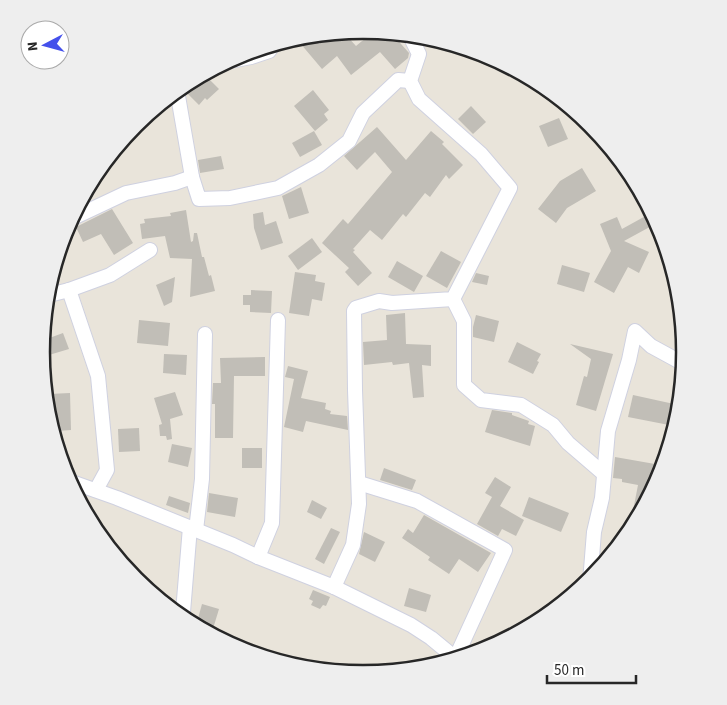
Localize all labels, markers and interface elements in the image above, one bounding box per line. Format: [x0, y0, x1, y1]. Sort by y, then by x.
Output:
north arrow [20, 20, 70, 70]
text: N [23, 41, 43, 52]
scale bar [547, 652, 636, 684]
text: 50 m [554, 660, 584, 681]

